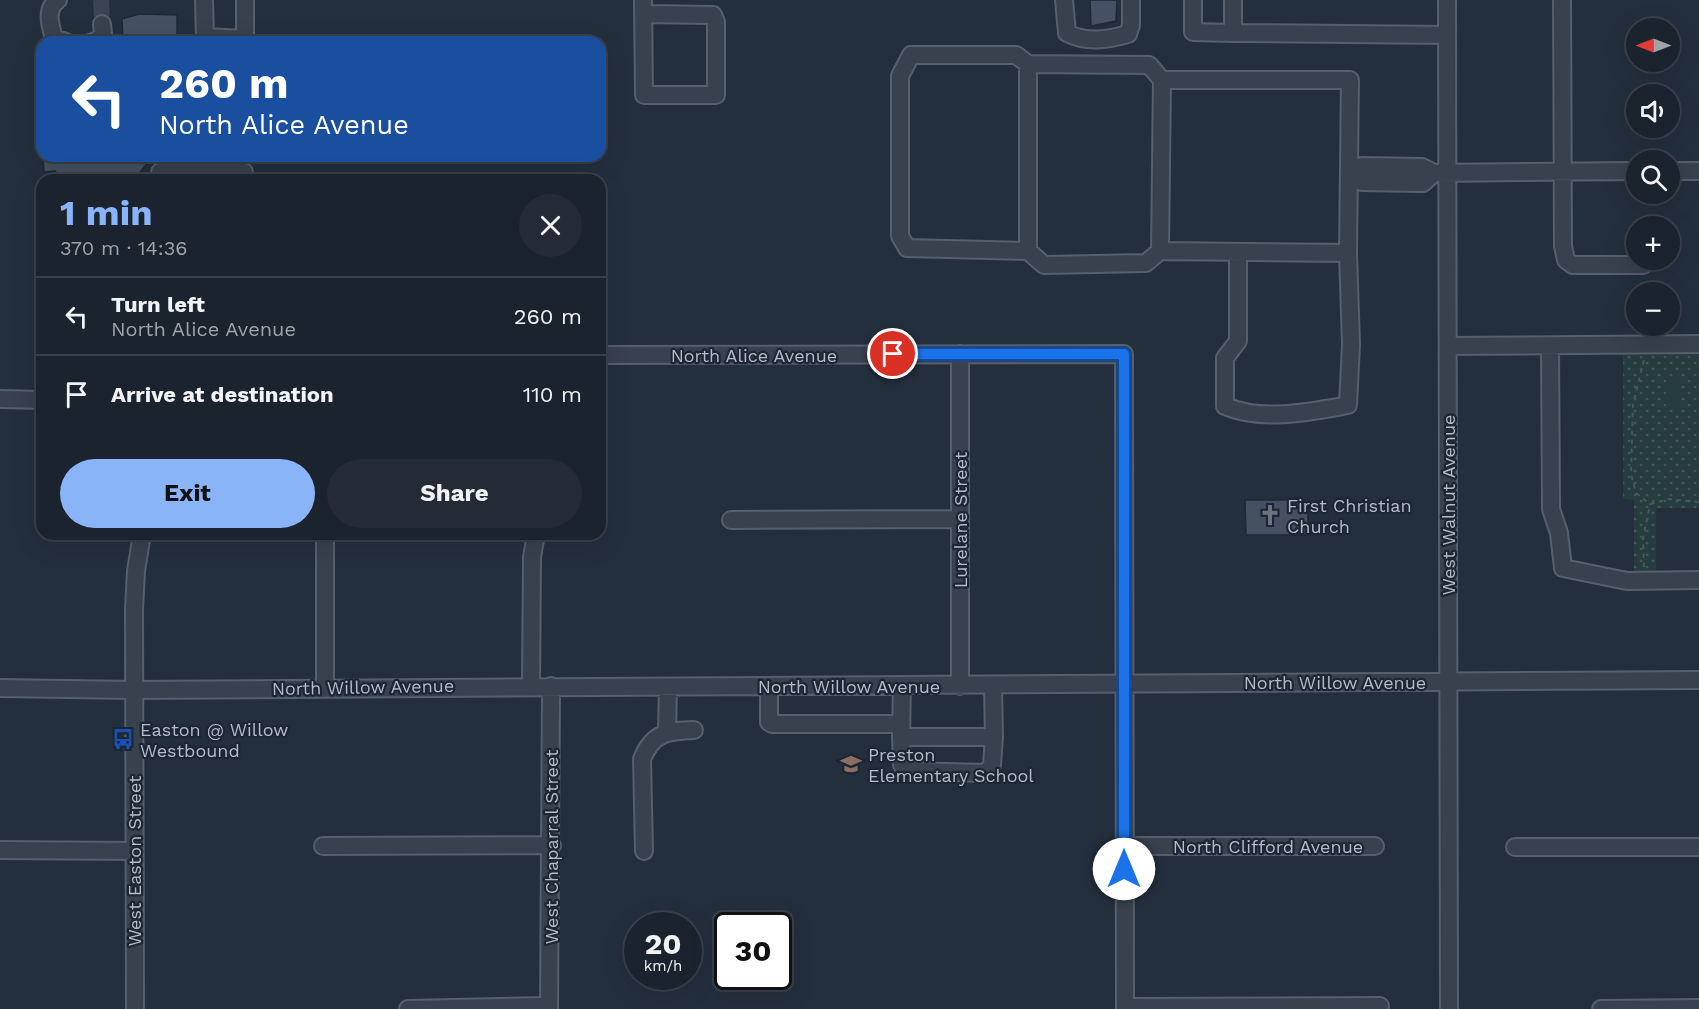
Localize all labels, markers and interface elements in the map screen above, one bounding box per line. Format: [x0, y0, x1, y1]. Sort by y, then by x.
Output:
north arrow [1626, 18, 1680, 72]
map controls [1626, 18, 1680, 336]
text: 260 m [159, 59, 289, 108]
icon: left [60, 60, 138, 138]
button: sound [1626, 84, 1680, 138]
text: North Alice Avenue [159, 109, 409, 141]
button: search [1626, 150, 1680, 204]
text: 1 min [60, 192, 152, 234]
button: close [519, 194, 582, 257]
button: + [1626, 216, 1680, 270]
text: 370 m · 14:36 [60, 236, 188, 260]
button: − [1626, 282, 1680, 336]
text: Turn left [111, 292, 205, 317]
icon: left [60, 300, 93, 333]
text: 260 m [514, 304, 582, 329]
text: North Alice Avenue [111, 317, 296, 341]
pin [867, 328, 918, 379]
icon: arrive [876, 337, 909, 370]
street label: North Alice Avenue [671, 345, 837, 366]
icon: arrive [60, 378, 93, 411]
text: Arrive at destination [111, 382, 334, 407]
text: 110 m [523, 382, 582, 407]
street label: West Walnut Avenue [1438, 415, 1459, 595]
street label: Lurelane Street [950, 451, 971, 588]
button: Exit [60, 459, 315, 528]
button: Share [327, 459, 582, 528]
place label: First Christian Church [1287, 495, 1412, 537]
church icon: First Christian Church [1258, 503, 1282, 527]
street label: North Willow Avenue [1244, 672, 1426, 693]
street label: North Willow Avenue [272, 675, 454, 699]
street label: North Willow Avenue [758, 676, 940, 697]
place label: Easton @ Willow Westbound [140, 719, 288, 761]
bus stop icon: Easton @ Willow Westbound [111, 727, 135, 751]
place label: Preston Elementary School [868, 744, 1034, 786]
street label: West Chaparral Street [541, 749, 562, 945]
school or university icon: Preston Elementary School [839, 752, 863, 776]
street label: West Easton Street [124, 775, 145, 947]
street label: North Clifford Avenue [1173, 836, 1363, 857]
position arrow [1092, 837, 1156, 901]
speed limit sign: 30 [714, 912, 792, 990]
text: 20 [644, 926, 682, 961]
text: km/h [644, 957, 682, 975]

